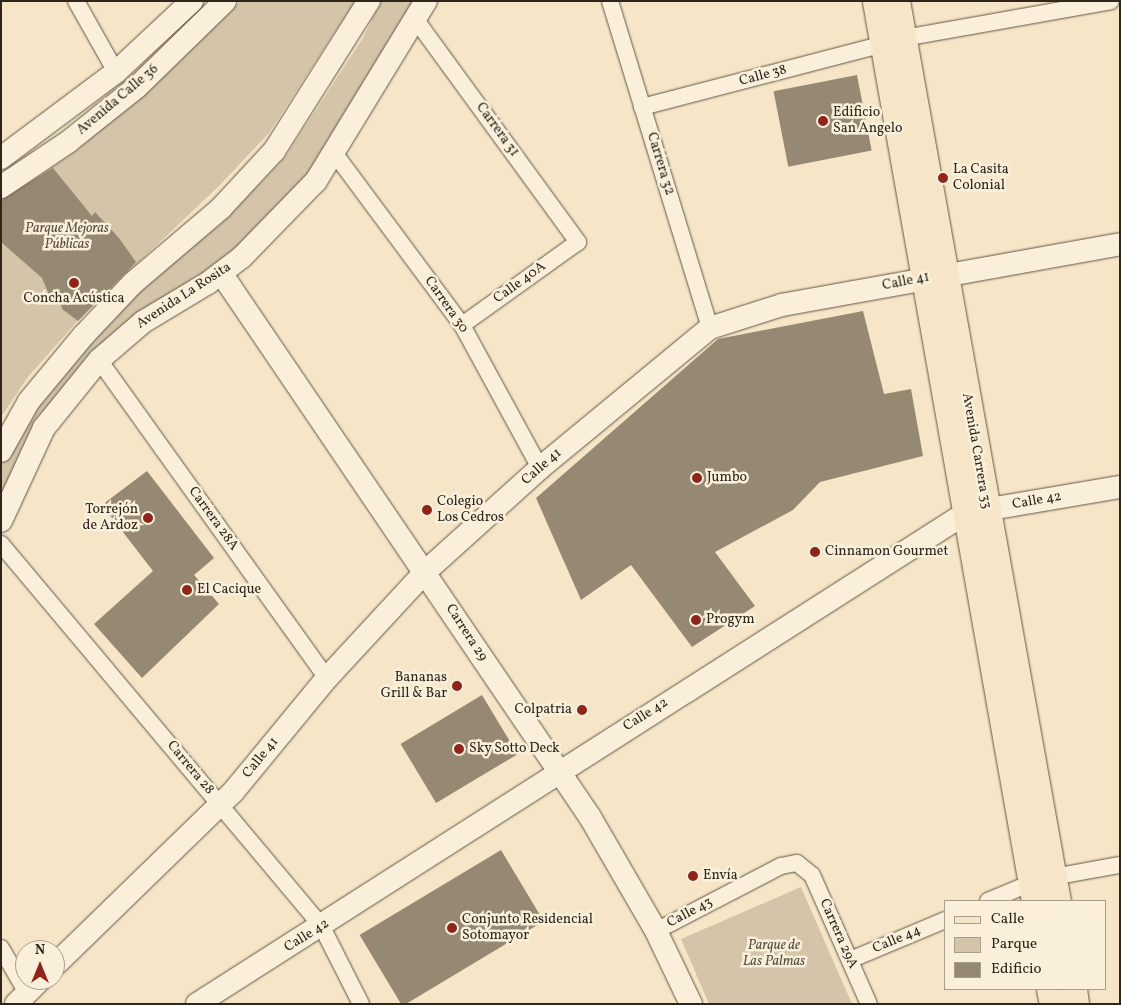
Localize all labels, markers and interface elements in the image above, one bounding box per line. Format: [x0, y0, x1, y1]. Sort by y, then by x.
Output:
street label: Avenida Calle 36 [74, 61, 162, 139]
street label: Calle 38 [738, 62, 788, 90]
street label: Carrera 31 [472, 100, 522, 160]
place label: Edificio San Angelo [833, 105, 902, 138]
marker: Edificio San Angelo [817, 115, 829, 127]
street label: Carrera 32 [642, 131, 678, 197]
place label: La Casita Colonial [953, 162, 1009, 194]
marker: La Casita Colonial [937, 172, 949, 184]
park label: Parque Mejoras Públicas [25, 221, 109, 253]
street label: Calle 40A [491, 258, 549, 308]
street label: Avenida La Rosita [133, 259, 235, 333]
street label: Calle 41 [881, 269, 931, 295]
street label: Carrera 30 [420, 273, 472, 337]
marker: Concha Acústica [68, 277, 80, 289]
place label: Concha Acústica [23, 291, 125, 307]
street label: Avenida Carrera 33 [958, 392, 994, 510]
street label: Calle 41 [518, 445, 566, 489]
place label: Jumbo [707, 470, 747, 486]
marker: Jumbo [691, 472, 703, 484]
street label: Carrera 28A [184, 484, 242, 554]
street label: Calle 42 [1011, 488, 1063, 514]
place label: Colegio Los Cedros [437, 494, 504, 526]
place label: Torrejón de Ardoz [83, 502, 138, 534]
marker: Colegio Los Cedros [421, 504, 433, 516]
marker: Torrejón de Ardoz [142, 512, 154, 524]
place label: Cinnamon Gourmet [825, 544, 948, 560]
marker: Cinnamon Gourmet [809, 546, 821, 558]
place label: El Cacique [197, 582, 261, 598]
marker: El Cacique [181, 584, 193, 596]
street label: Carrera 29 [441, 601, 491, 665]
place label: Progym [706, 612, 755, 628]
marker: Progym [690, 614, 702, 626]
place label: Bananas Grill & Bar [381, 670, 447, 702]
marker: Bananas Grill & Bar [451, 680, 463, 692]
street label: Calle 42 [620, 695, 672, 735]
place label: Colpatria [515, 702, 572, 718]
marker: Colpatria [576, 704, 588, 716]
street label: Calle 41 [239, 734, 283, 782]
street label: Carrera 28 [163, 738, 217, 798]
place label: Sky Sotto Deck [469, 741, 560, 757]
marker: Sky Sotto Deck [453, 743, 465, 755]
place label: Envía [703, 868, 738, 884]
marker: Envía [687, 870, 699, 882]
street label: Calle 43 [664, 894, 716, 932]
street label: Carrera 29A [815, 896, 861, 972]
legend [944, 900, 1106, 990]
text: Calle [991, 909, 1024, 930]
place label: Conjunto Residencial Sotomayor [462, 912, 593, 944]
street label: Calle 42 [281, 916, 333, 956]
marker: Conjunto Residencial Sotomayor [446, 922, 458, 934]
street label: Calle 44 [870, 922, 924, 958]
text: Parque [991, 934, 1037, 955]
park label: Parque de Las Palmas [743, 938, 805, 970]
north arrow [15, 940, 65, 990]
text: N [35, 941, 45, 960]
text: Edificio [991, 959, 1042, 980]

